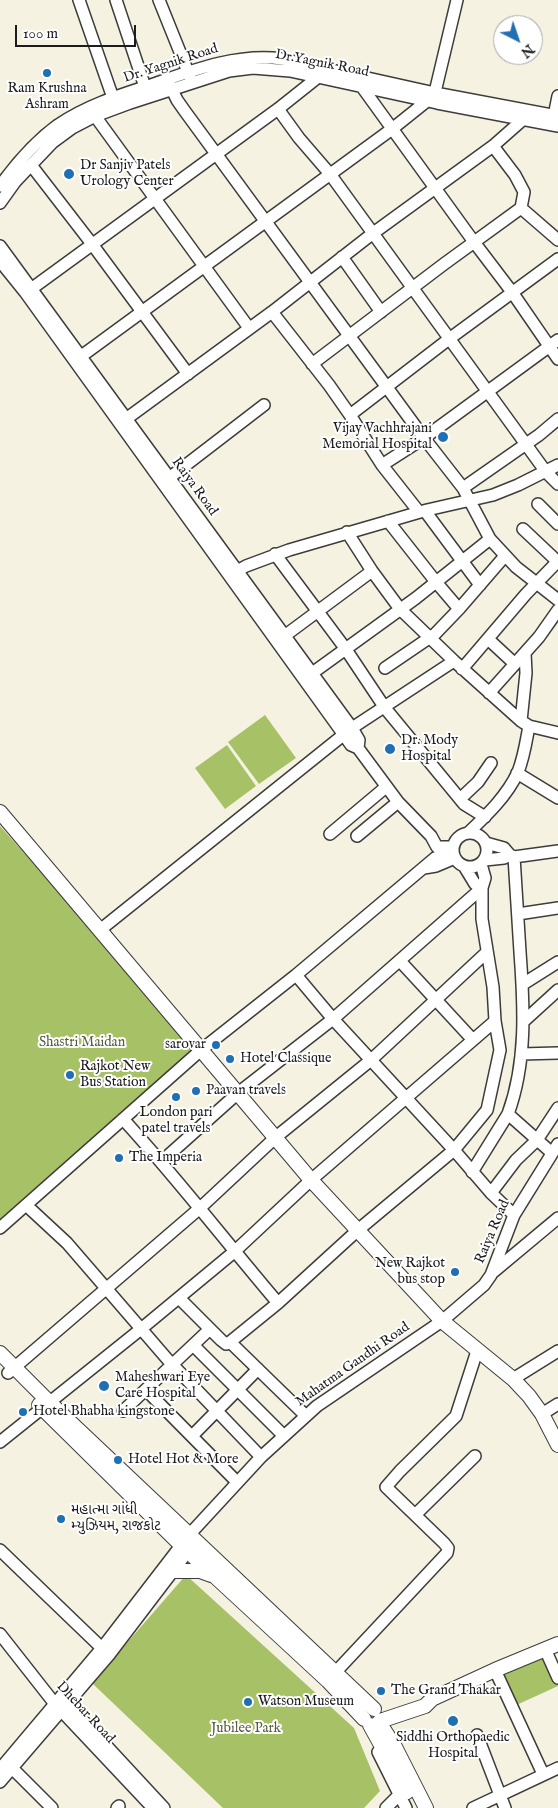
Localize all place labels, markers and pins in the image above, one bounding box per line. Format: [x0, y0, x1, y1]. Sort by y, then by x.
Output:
marker: Ram Krushna Ashram [41, 67, 53, 79]
place label: Ram Krushna Ashram [8, 81, 86, 114]
place label: Dr Sanjiv Patels Urology Center [80, 158, 174, 190]
marker: Dr Sanjiv Patels Urology Center [62, 167, 76, 181]
place label: Vijay Vachhrajani Memorial Hospital [322, 421, 432, 454]
marker: Vijay Vachhrajani Memorial Hospital [436, 430, 450, 444]
place label: Dr. Mody Hospital [401, 733, 458, 766]
marker: Dr. Mody Hospital [383, 742, 397, 756]
place label: sarovar [165, 1037, 206, 1053]
marker: sarovar [210, 1039, 222, 1051]
place label: Hotel Classique [240, 1051, 331, 1067]
marker: Hotel Classique [224, 1053, 236, 1065]
place label: Rajkot New Bus Station [80, 1059, 150, 1092]
marker: Rajkot New Bus Station [64, 1069, 76, 1081]
place label: Paavan travels [206, 1083, 286, 1099]
marker: Paavan travels [190, 1085, 202, 1097]
marker: London pari patel travels [170, 1091, 182, 1103]
place label: London pari patel travels [139, 1105, 213, 1138]
place label: The Imperia [129, 1150, 202, 1166]
marker: The Imperia [113, 1152, 125, 1164]
place label: New Rajkot bus stop [375, 1256, 445, 1288]
marker: New Rajkot bus stop [449, 1266, 461, 1278]
place label: Maheshwari Eye Care Hospital [115, 1370, 210, 1402]
marker: Maheshwari Eye Care Hospital [97, 1379, 111, 1393]
place label: Hotel Bhabha kingstone [33, 1404, 175, 1420]
marker: Hotel Bhabha kingstone [17, 1406, 29, 1418]
place label: Hotel Hot & More [128, 1452, 238, 1468]
marker: Hotel Hot & More [112, 1454, 124, 1466]
place label: મહાત્મા ગાંધી મ્યુઝિયમ, રાજકોટ [71, 1503, 161, 1535]
marker: મહાત્મા ગાંધી મ્યુઝિયમ, રાજકોટ [55, 1513, 67, 1525]
place label: The Grand Thakar [391, 1683, 501, 1699]
marker: The Grand Thakar [375, 1685, 387, 1697]
place label: Watson Museum [258, 1694, 354, 1710]
marker: Watson Museum [242, 1696, 254, 1708]
marker: Siddhi Orthopaedic Hospital [446, 1714, 460, 1728]
place label: Siddhi Orthopaedic Hospital [396, 1730, 510, 1762]

